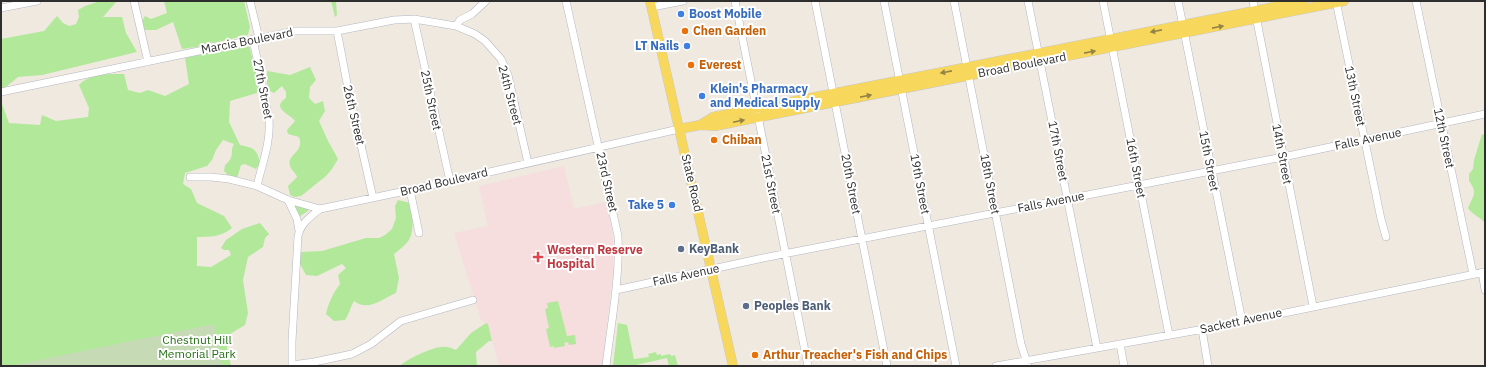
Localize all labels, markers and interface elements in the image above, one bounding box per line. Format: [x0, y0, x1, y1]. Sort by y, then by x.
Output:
place label: Boost Mobile [689, 6, 762, 21]
marker: Boost Mobile [676, 9, 686, 19]
place label: Chen Garden [693, 23, 766, 38]
one-way arrow [1211, 23, 1224, 29]
street label: Marcia Boulevard [200, 24, 294, 57]
marker: Chen Garden [680, 26, 690, 36]
one-way arrow [1150, 28, 1162, 34]
place label: LT Nails [635, 38, 679, 53]
marker: LT Nails [682, 41, 692, 51]
street label: Broad Boulevard [976, 49, 1067, 80]
one-way arrow [1084, 49, 1096, 55]
street label: 27th Street [250, 57, 277, 120]
place label: Everest [699, 57, 742, 72]
marker: Everest [686, 60, 696, 70]
street label: 24th Street [495, 63, 526, 126]
street label: 13th Street [1342, 64, 1369, 127]
street label: 25th Street [418, 68, 445, 131]
one-way arrow [940, 70, 952, 76]
place label: Klein's Pharmacy and Medical Supply [710, 81, 821, 110]
street label: 26th Street [340, 83, 369, 146]
marker: Klein's Pharmacy and Medical Supply [697, 91, 707, 101]
one-way arrow [860, 92, 872, 98]
street label: 12th Street [1431, 106, 1458, 169]
one-way arrow [733, 118, 745, 124]
street label: 17th Street [1045, 119, 1072, 182]
street label: 14th Street [1269, 122, 1296, 185]
street label: Falls Avenue [1333, 124, 1403, 153]
street label: 15th Street [1196, 129, 1223, 192]
place label: Chiban [722, 132, 762, 147]
marker: Chiban [709, 135, 719, 145]
street label: 16th Street [1123, 136, 1150, 199]
street label: 23rd Street [593, 150, 622, 214]
street label: 20th Street [838, 152, 865, 215]
street label: 19th Street [907, 152, 934, 215]
street label: 18th Street [977, 152, 1004, 215]
street label: State Road [679, 153, 706, 213]
street label: 21st Street [758, 153, 785, 215]
street label: Broad Boulevard [398, 164, 489, 199]
street label: Falls Avenue [1016, 188, 1086, 215]
place label: Take 5 [628, 197, 664, 212]
marker: Take 5 [667, 200, 677, 210]
place label: KeyBank [689, 241, 739, 256]
place label: Western Reserve Hospital [547, 242, 643, 271]
marker: KeyBank [676, 244, 686, 254]
marker: Western Reserve Hospital [532, 251, 544, 263]
street label: Falls Avenue [651, 260, 721, 289]
place label: Peoples Bank [754, 298, 831, 313]
marker: Peoples Bank [741, 301, 751, 311]
street label: Sackett Avenue [1199, 304, 1284, 337]
park label: Chestnut Hill Memorial Park [158, 332, 237, 361]
place label: Arthur Treacher's Fish and Chips [763, 347, 947, 362]
marker: Arthur Treacher's Fish and Chips [750, 350, 760, 360]

